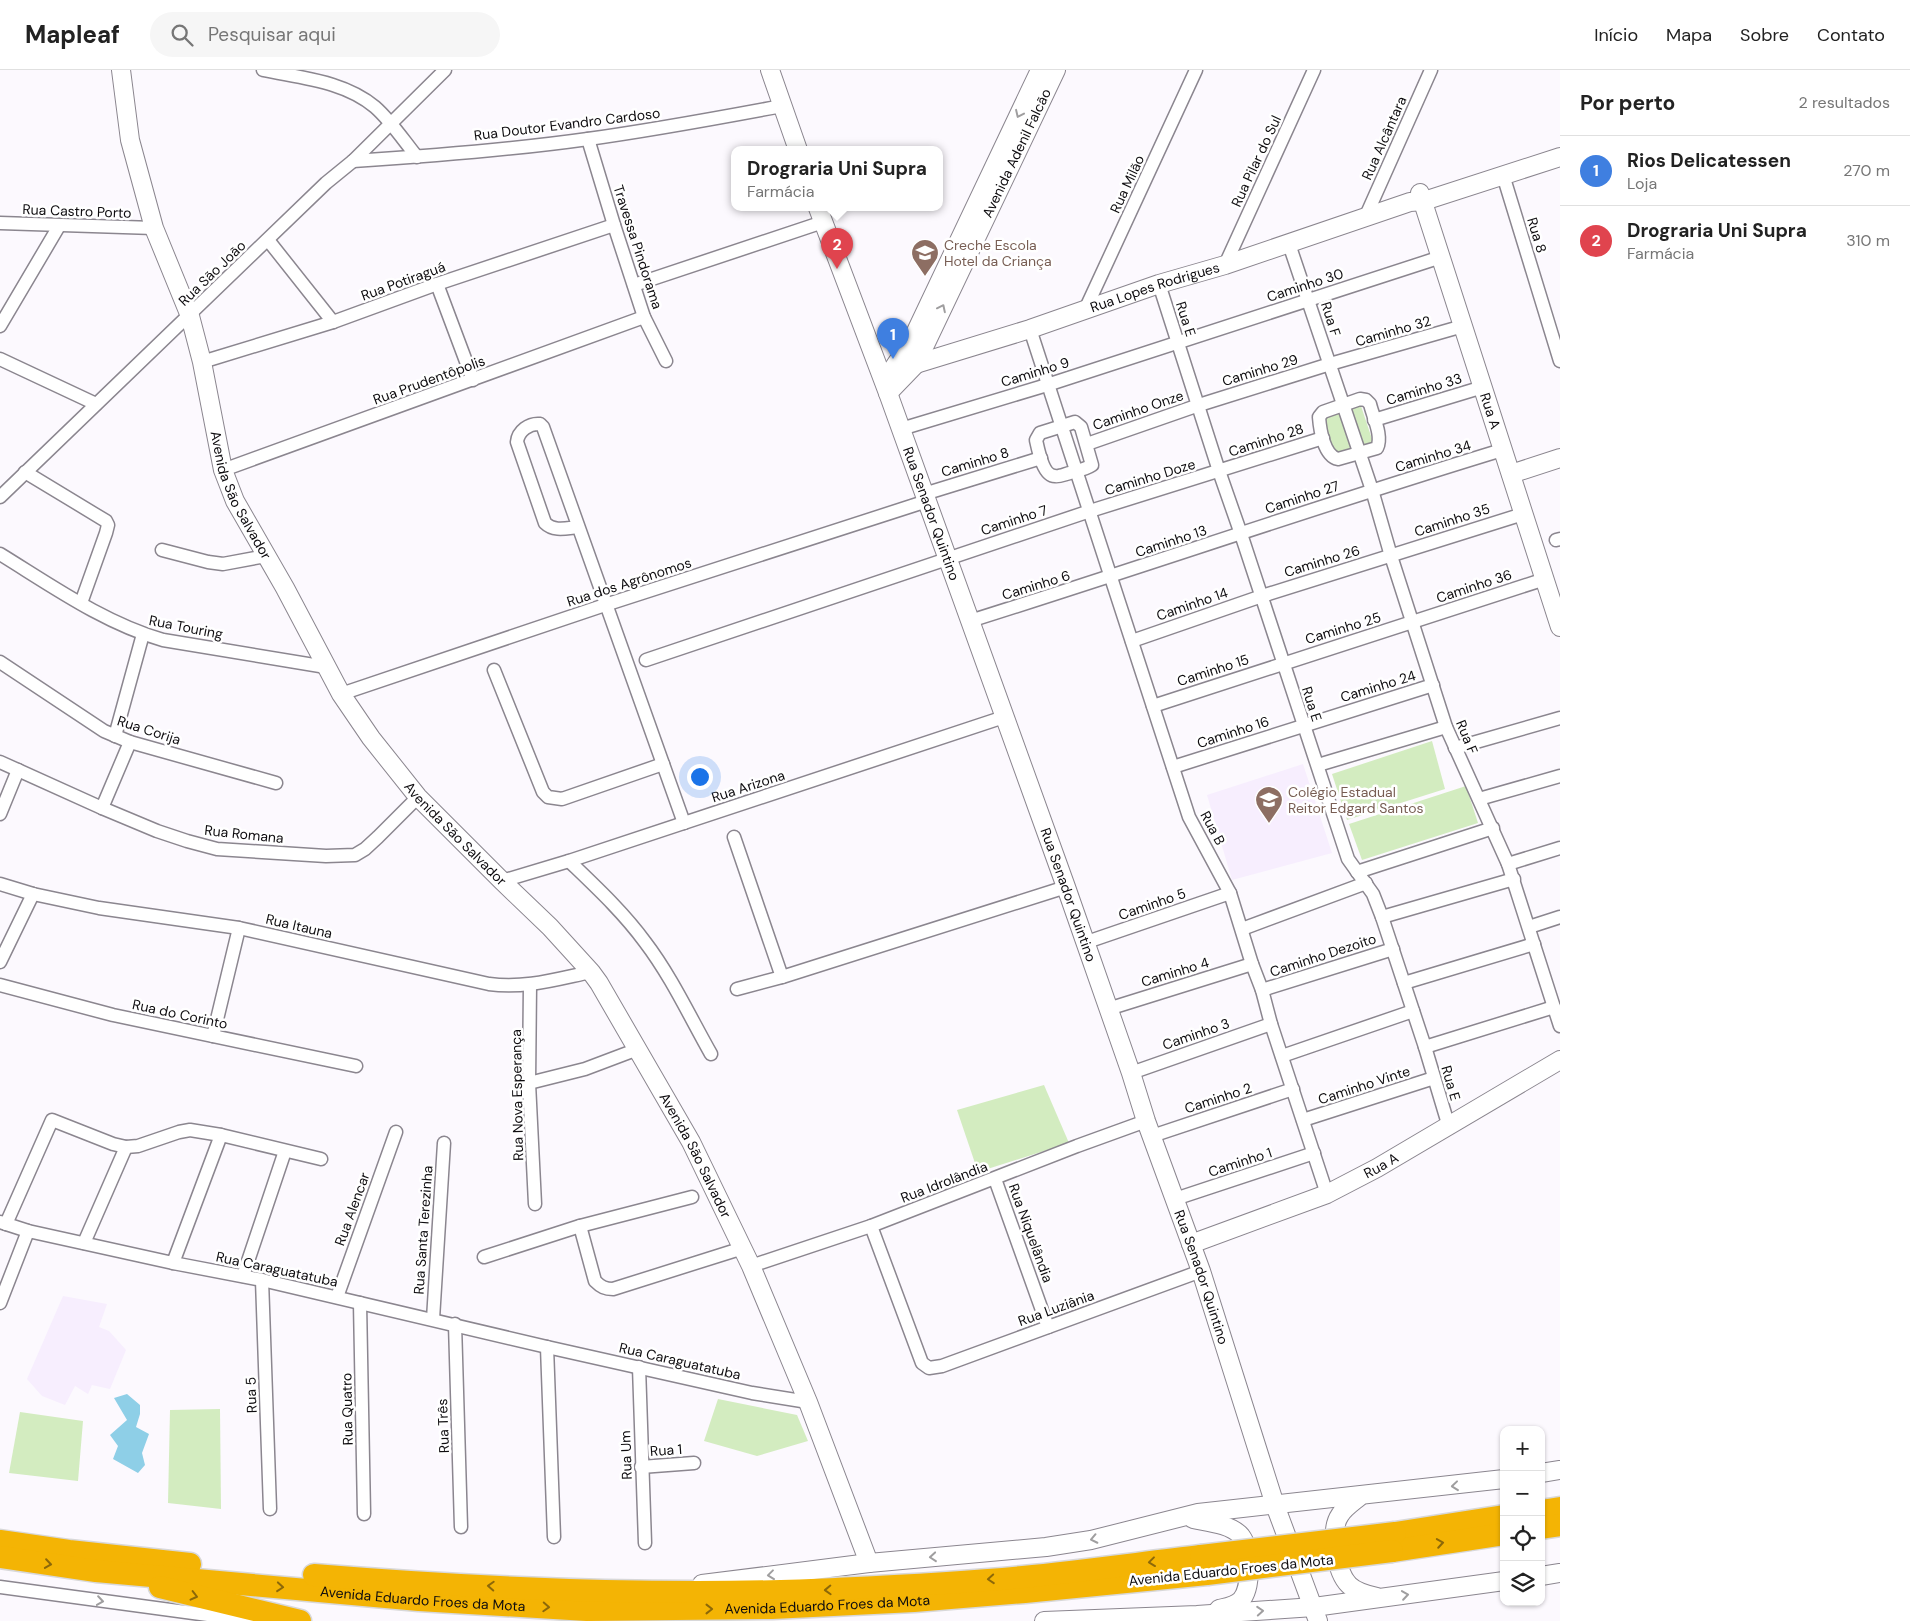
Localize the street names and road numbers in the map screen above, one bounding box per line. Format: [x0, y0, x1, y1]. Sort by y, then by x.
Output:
street label: Avenida Adenil Falcão [978, 86, 1055, 220]
street label: Rua Alcântara [1358, 93, 1410, 183]
street label: Rua Doutor Evandro Cardoso [473, 104, 661, 144]
street label: Rua Pilar do Sul [1227, 112, 1285, 210]
street label: Rua Milão [1106, 152, 1148, 216]
street label: Travessa Pindorama [609, 183, 667, 311]
street label: Rua Castro Porto [22, 200, 132, 222]
street label: Rua 8 [1523, 215, 1551, 255]
street label: Rua São João [175, 236, 249, 310]
street label: Rua Potiraguá [358, 257, 448, 305]
street label: Rua Lopes Rodrigues [1088, 258, 1222, 316]
street label: Caminho 30 [1264, 264, 1346, 306]
street label: Rua E [1172, 299, 1200, 339]
street label: Rua F [1317, 299, 1345, 339]
street label: Caminho 32 [1353, 312, 1433, 350]
street label: Caminho 29 [1220, 350, 1300, 390]
street label: Rua Prudentôpolis [371, 351, 487, 409]
street label: Caminho 9 [999, 353, 1071, 391]
street label: Caminho 33 [1384, 369, 1464, 409]
street label: Caminho Onze [1090, 386, 1186, 434]
street label: Rua A [1476, 391, 1505, 431]
street label: Caminho 28 [1226, 419, 1306, 461]
street label: Avenida São Salvador [207, 429, 276, 562]
street label: Caminho 34 [1393, 436, 1474, 476]
street label: Caminho 8 [939, 443, 1011, 481]
street label: Rua Senador Quintino [899, 444, 964, 583]
street label: Caminho Doze [1102, 455, 1198, 499]
street label: Caminho 27 [1263, 477, 1341, 517]
street label: Caminho 35 [1412, 499, 1492, 541]
street label: Caminho 7 [978, 501, 1050, 539]
street label: Caminho 13 [1133, 521, 1209, 561]
street label: Caminho 26 [1282, 541, 1362, 581]
street label: Rua dos Agrônomos [564, 553, 694, 611]
street label: Caminho 36 [1434, 565, 1514, 607]
street label: Caminho 6 [1000, 566, 1072, 604]
street label: Caminho 14 [1154, 583, 1231, 625]
street label: Caminho 25 [1303, 608, 1383, 648]
street label: Rua Touring [147, 611, 225, 643]
street label: Caminho 15 [1175, 650, 1251, 690]
street label: Caminho 24 [1338, 666, 1418, 706]
street label: Rua E [1298, 684, 1326, 724]
street label: Rua Corija [115, 711, 183, 749]
street label: Caminho 16 [1195, 712, 1271, 752]
street label: Rua F [1452, 717, 1482, 757]
street label: Rua Arizona [709, 766, 787, 806]
street label: Avenida São Salvador [400, 778, 510, 890]
street label: Rua B [1197, 808, 1229, 848]
street label: Rua Romana [203, 821, 285, 847]
street label: Rua Senador Quintino [1036, 825, 1100, 964]
street label: Caminho 5 [1116, 884, 1188, 924]
street label: Rua Itauna [264, 910, 334, 942]
street label: Caminho Dezoito [1268, 929, 1378, 981]
street label: Caminho 4 [1139, 953, 1212, 991]
street label: Rua do Corinto [131, 995, 229, 1033]
street label: Caminho 3 [1160, 1014, 1232, 1054]
street label: Rua Nova Esperança [507, 1029, 527, 1161]
street label: Caminho Vinte [1316, 1062, 1412, 1108]
street label: Rua E [1437, 1063, 1465, 1103]
street label: Caminho 2 [1182, 1079, 1254, 1117]
street label: Avenida São Salvador [655, 1090, 735, 1221]
street label: Caminho 1 [1206, 1143, 1274, 1181]
street label: Rua A [1361, 1148, 1402, 1182]
street label: Rua Idrolândia [898, 1157, 990, 1207]
street label: Rua Santa Terezinha [410, 1165, 436, 1295]
street label: Rua Alencar [330, 1170, 374, 1248]
street label: Rua Niquelândia [1005, 1181, 1057, 1285]
street label: Rua Senador Quintino [1170, 1207, 1233, 1347]
street label: Rua Caraguatatuba [214, 1247, 340, 1291]
street label: Rua Luziânia [1016, 1286, 1096, 1330]
street label: Rua Caraguatatuba [617, 1338, 743, 1384]
street label: Rua Quatro [337, 1373, 357, 1445]
street label: Rua 5 [241, 1377, 261, 1413]
street label: Rua Três [433, 1398, 453, 1454]
street label: Rua Um [616, 1430, 636, 1480]
street label: Rua 1 [649, 1440, 683, 1460]
street label: Avenida Eduardo Froes da Mota [1128, 1550, 1334, 1590]
street label: Avenida Eduardo Froes da Mota [319, 1582, 526, 1615]
street label: Avenida Eduardo Froes da Mota [724, 1591, 931, 1618]

